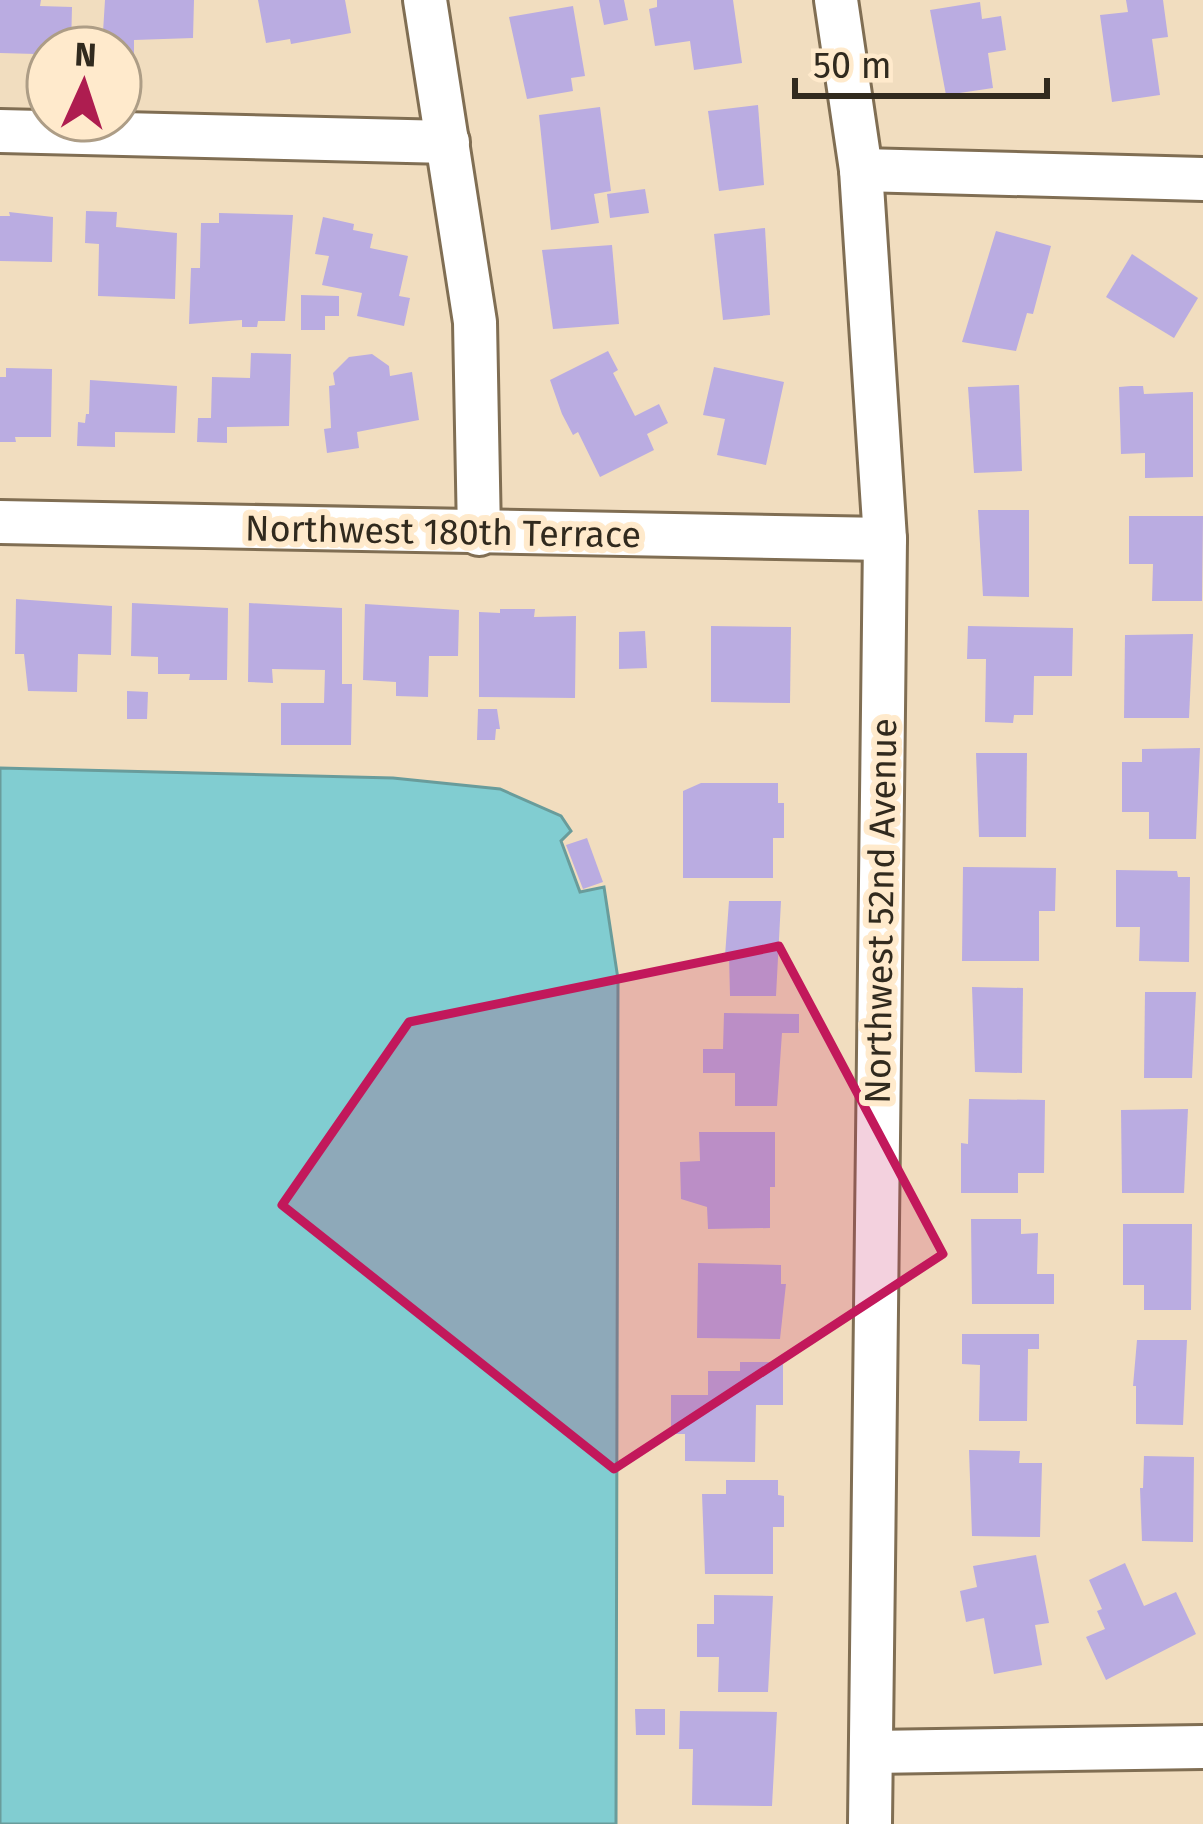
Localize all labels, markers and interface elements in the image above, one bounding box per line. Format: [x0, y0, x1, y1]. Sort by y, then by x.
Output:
north arrow [24, 24, 144, 144]
scale bar [795, 24, 1047, 98]
text: N [74, 34, 97, 76]
text: 50 m [813, 44, 892, 88]
street label: Northwest 180th Terrace [245, 507, 641, 557]
street label: Northwest 52nd Avenue [856, 718, 906, 1104]

